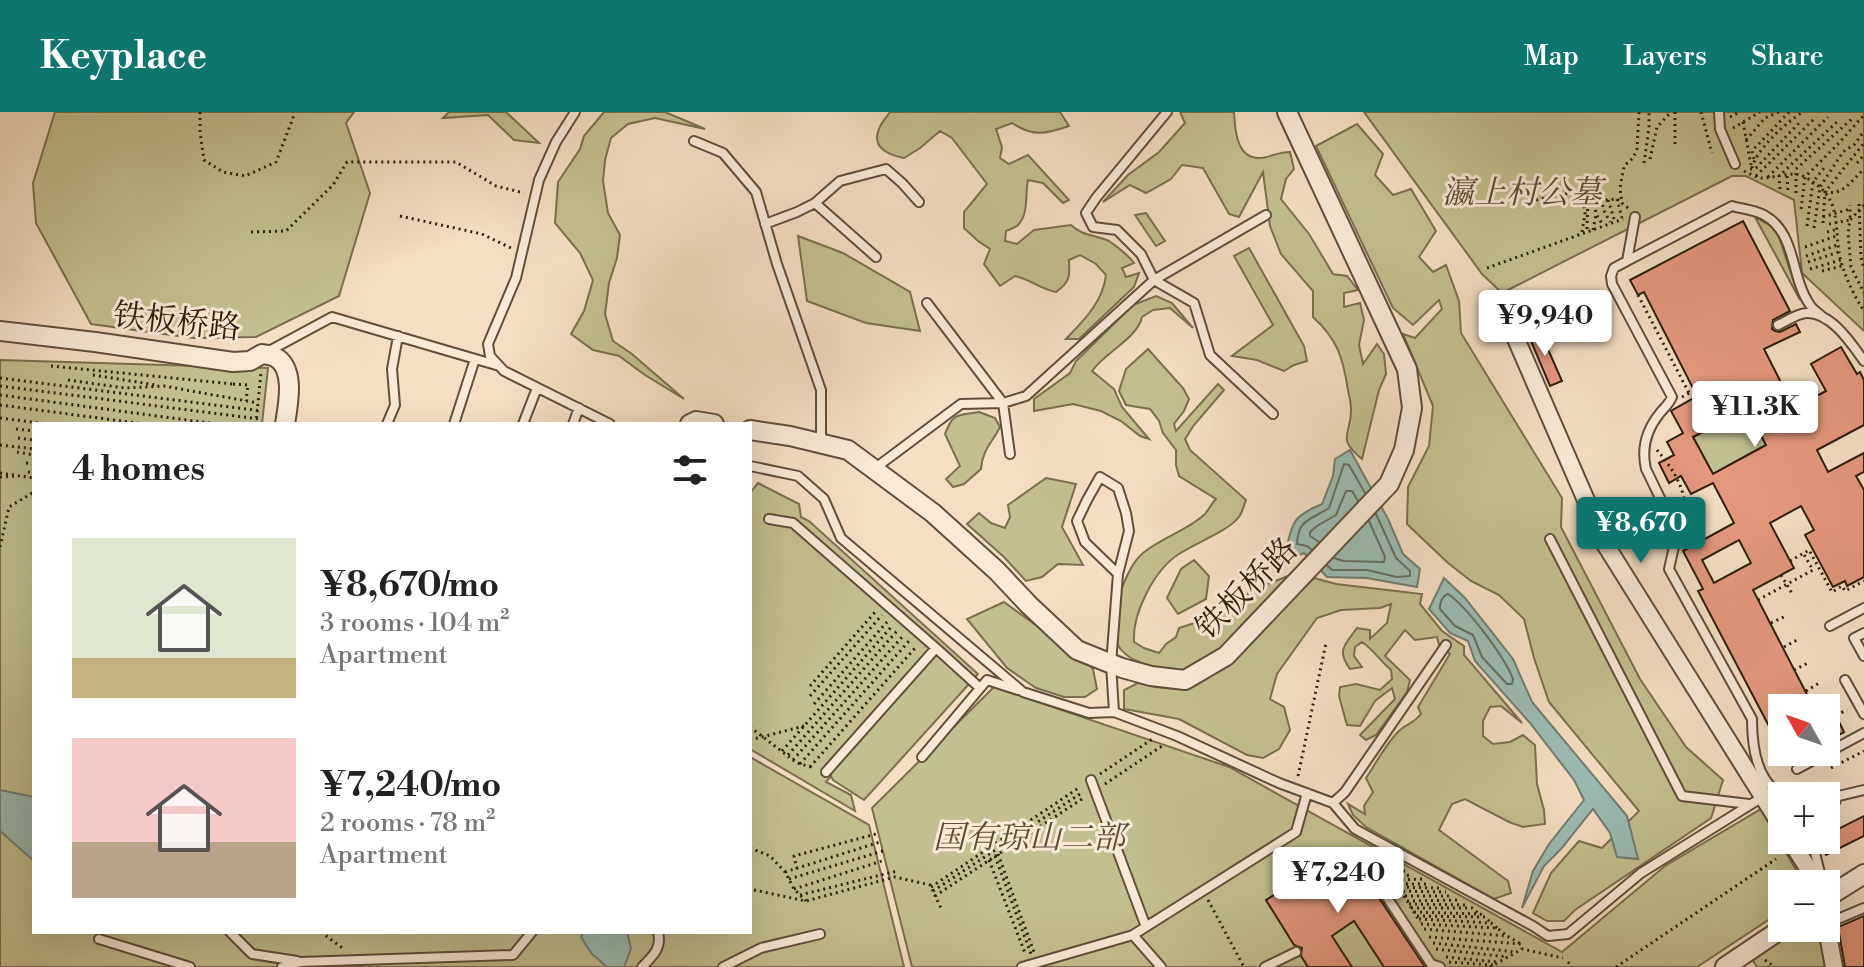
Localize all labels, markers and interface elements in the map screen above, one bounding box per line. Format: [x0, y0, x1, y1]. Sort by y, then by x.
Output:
text: Keyplace [40, 33, 207, 80]
text: Map [1524, 39, 1579, 74]
text: Layers [1623, 39, 1707, 74]
text: Share [1751, 39, 1824, 74]
park label: 瀛上村公墓 [1442, 173, 1607, 213]
pin: ¥9,940 [1480, 290, 1610, 358]
street label: 铁板桥路 [111, 295, 243, 349]
text: ¥9,940 [1497, 300, 1593, 332]
pin: ¥11.3K [1690, 381, 1820, 449]
text: ¥11.3K [1710, 391, 1800, 423]
icon: filters [668, 448, 712, 492]
text: 4 homes [72, 449, 205, 491]
pin: ¥8,670 [1576, 497, 1706, 565]
text: ¥8,670 [1594, 507, 1688, 539]
street label: 铁板桥路 [1187, 529, 1306, 648]
text: ¥8,670/mo [320, 565, 499, 607]
icon: home [136, 570, 232, 666]
text: 3 rooms · 104 m² [320, 607, 509, 639]
text: Apartment [320, 639, 448, 671]
north arrow [1768, 694, 1840, 766]
map controls [1768, 694, 1840, 942]
text: ¥7,240/mo [320, 765, 501, 807]
icon: home [136, 770, 232, 866]
button: + [1768, 782, 1840, 854]
text: 2 rooms · 78 m² [320, 807, 495, 839]
park label: 国有琼山二部 [933, 818, 1130, 858]
text: Apartment [320, 839, 448, 871]
pin: ¥7,240 [1273, 847, 1403, 915]
text: ¥7,240 [1291, 857, 1385, 889]
button: − [1768, 870, 1840, 942]

